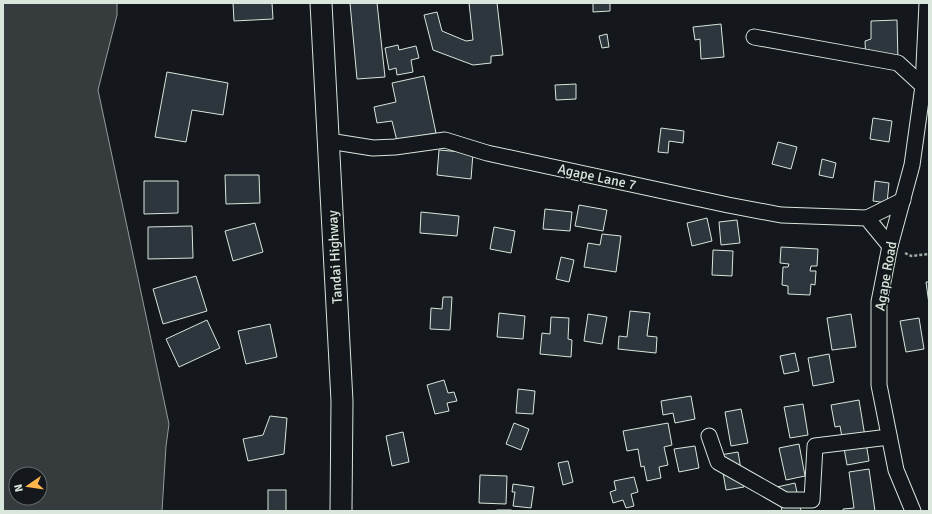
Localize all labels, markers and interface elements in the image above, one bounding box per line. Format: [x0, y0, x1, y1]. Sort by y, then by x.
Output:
street label: Agape Lane 7 [556, 160, 638, 194]
street label: Tandai Highway [324, 209, 346, 304]
street label: Agape Road [872, 240, 900, 312]
north arrow [8, 466, 48, 506]
text: N [12, 483, 26, 493]

